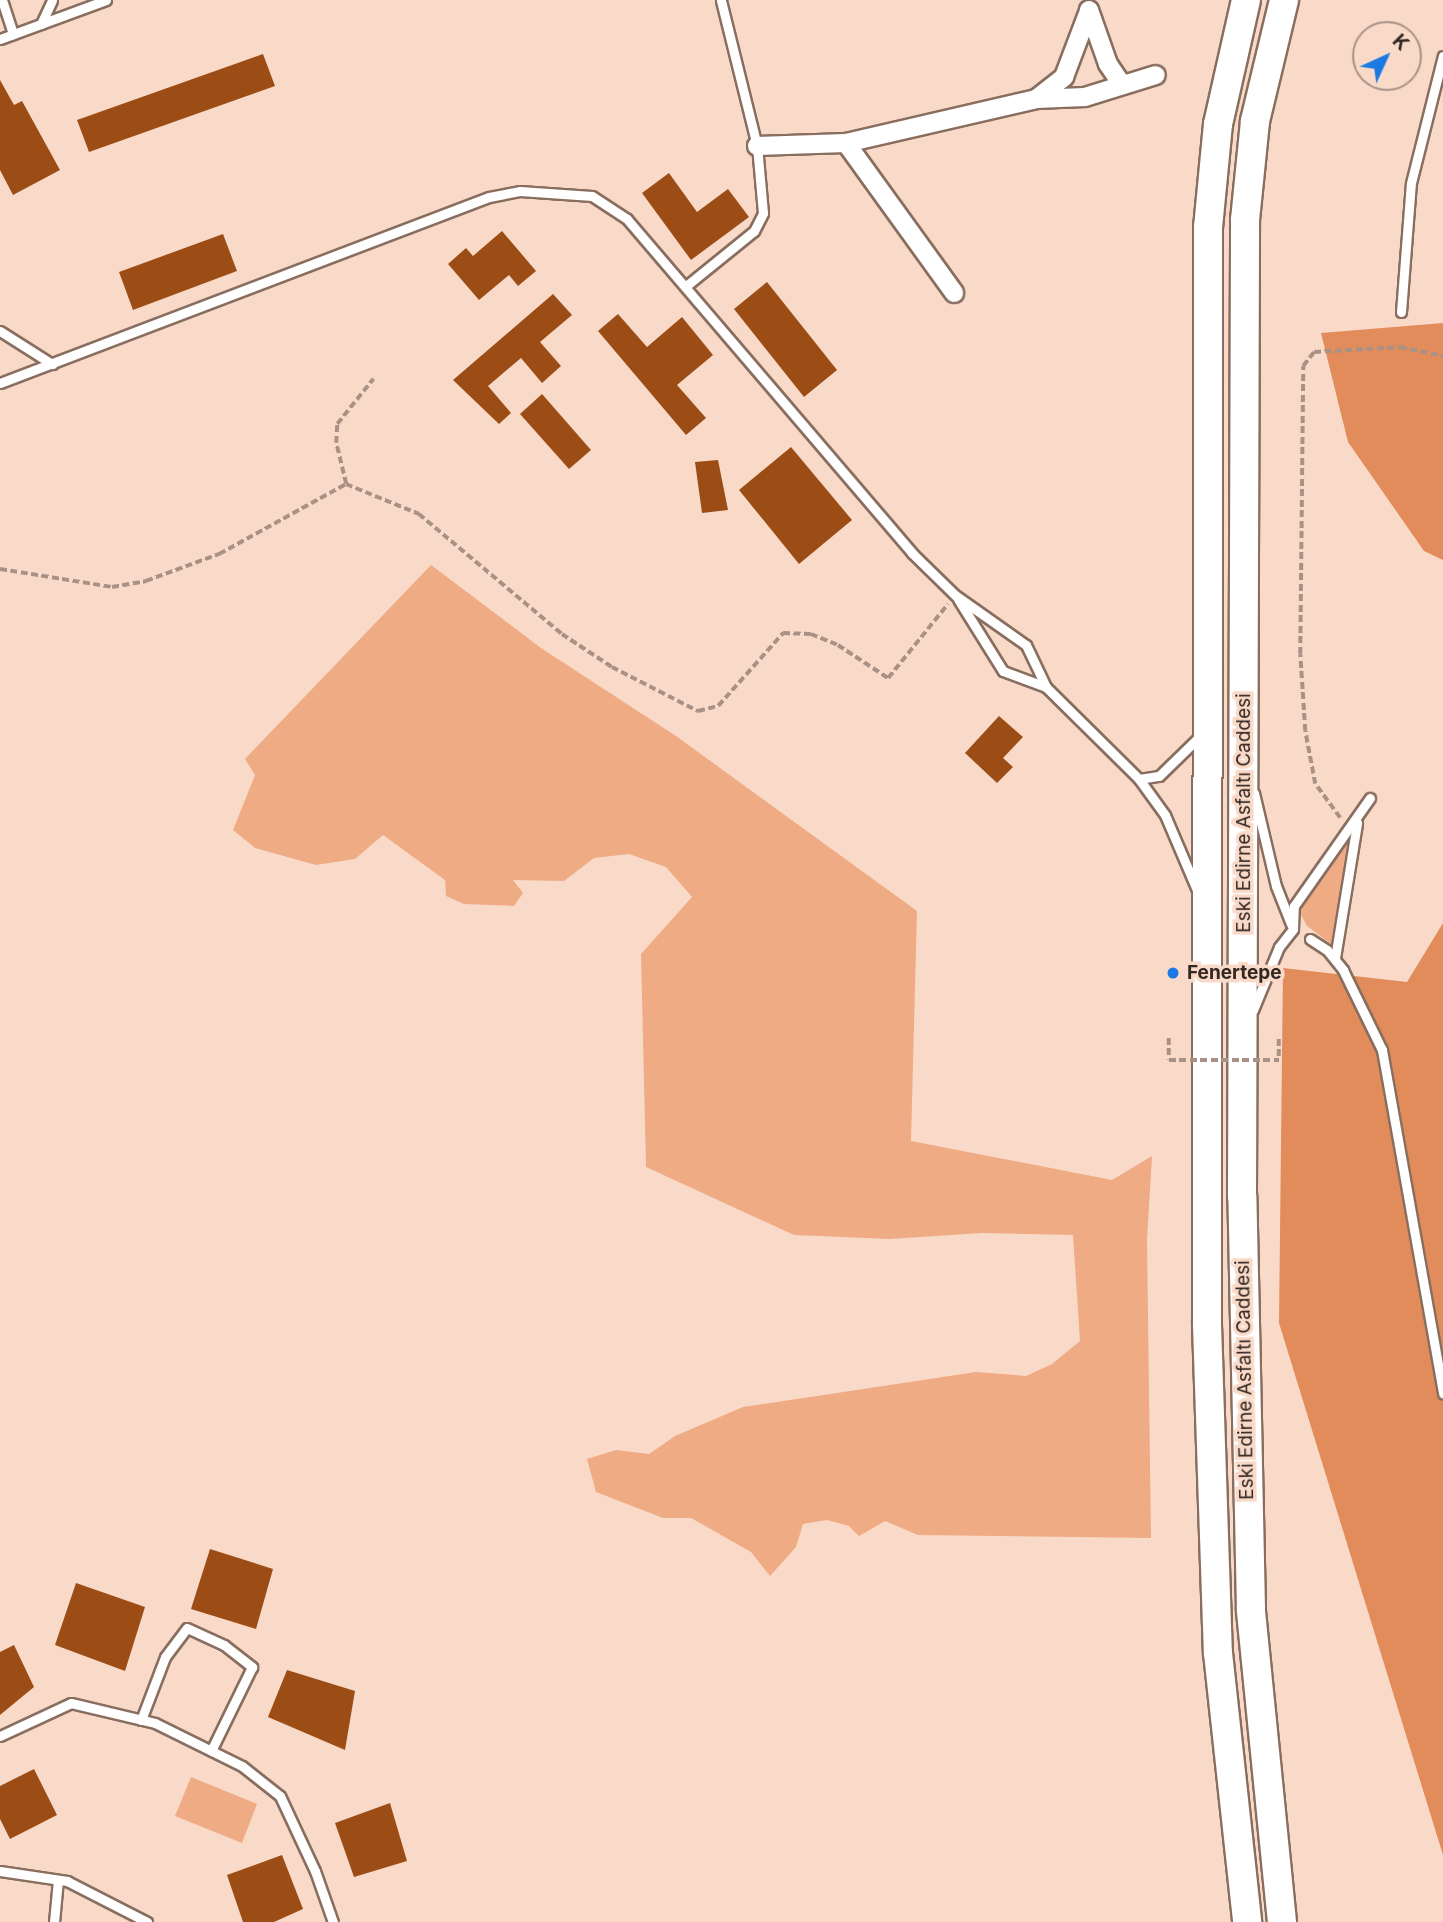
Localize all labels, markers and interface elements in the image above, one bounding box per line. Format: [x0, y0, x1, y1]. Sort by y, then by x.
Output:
north arrow [1352, 21, 1422, 91]
text: K [1388, 29, 1414, 55]
street label: Eski Edirne Asfaltı Caddesi [1233, 693, 1255, 933]
place label: Fenertepe [1187, 962, 1282, 984]
marker: Fenertepe [1165, 965, 1181, 981]
street label: Eski Edirne Asfaltı Caddesi [1232, 1260, 1258, 1500]

